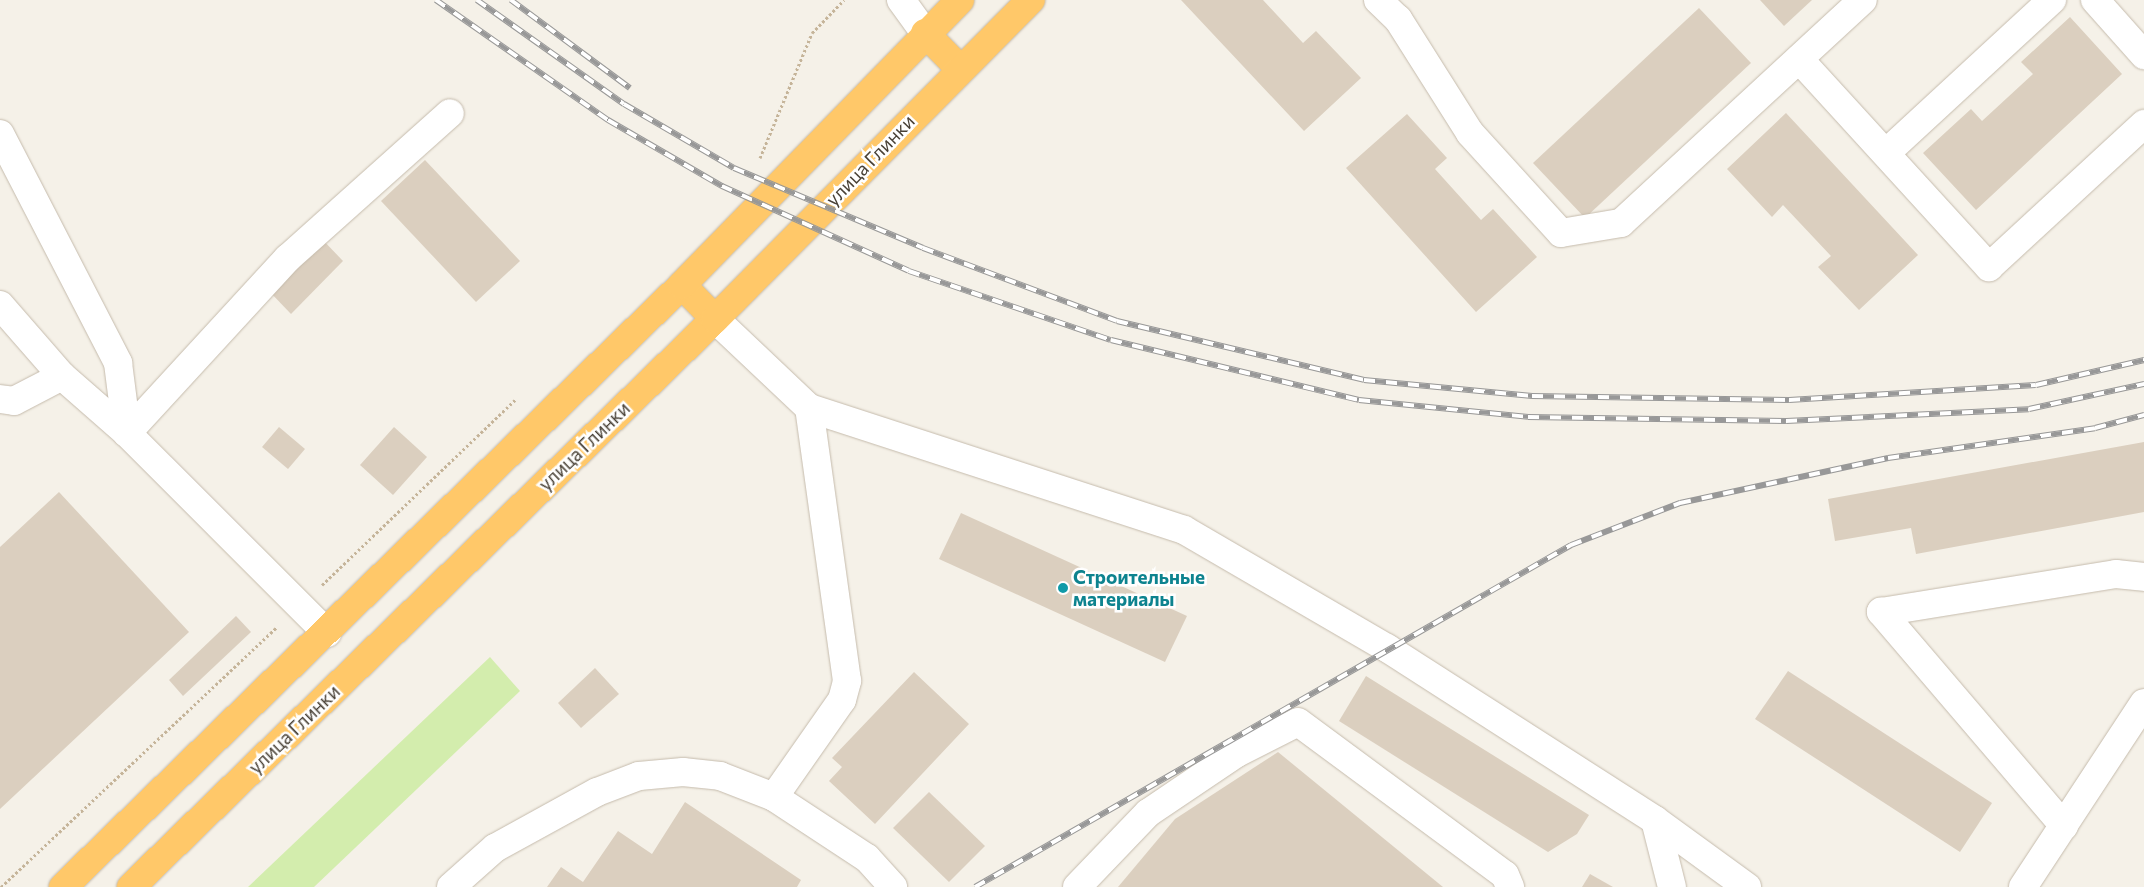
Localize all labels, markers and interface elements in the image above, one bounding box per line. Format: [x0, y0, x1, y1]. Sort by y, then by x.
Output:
street label: улица Глинки [821, 110, 919, 210]
street label: улица Глинки [534, 397, 634, 495]
place label: Строительные материалы [1073, 566, 1205, 610]
marker: Строительные материалы [1057, 582, 1069, 594]
street label: улица Глинки [244, 680, 344, 778]

